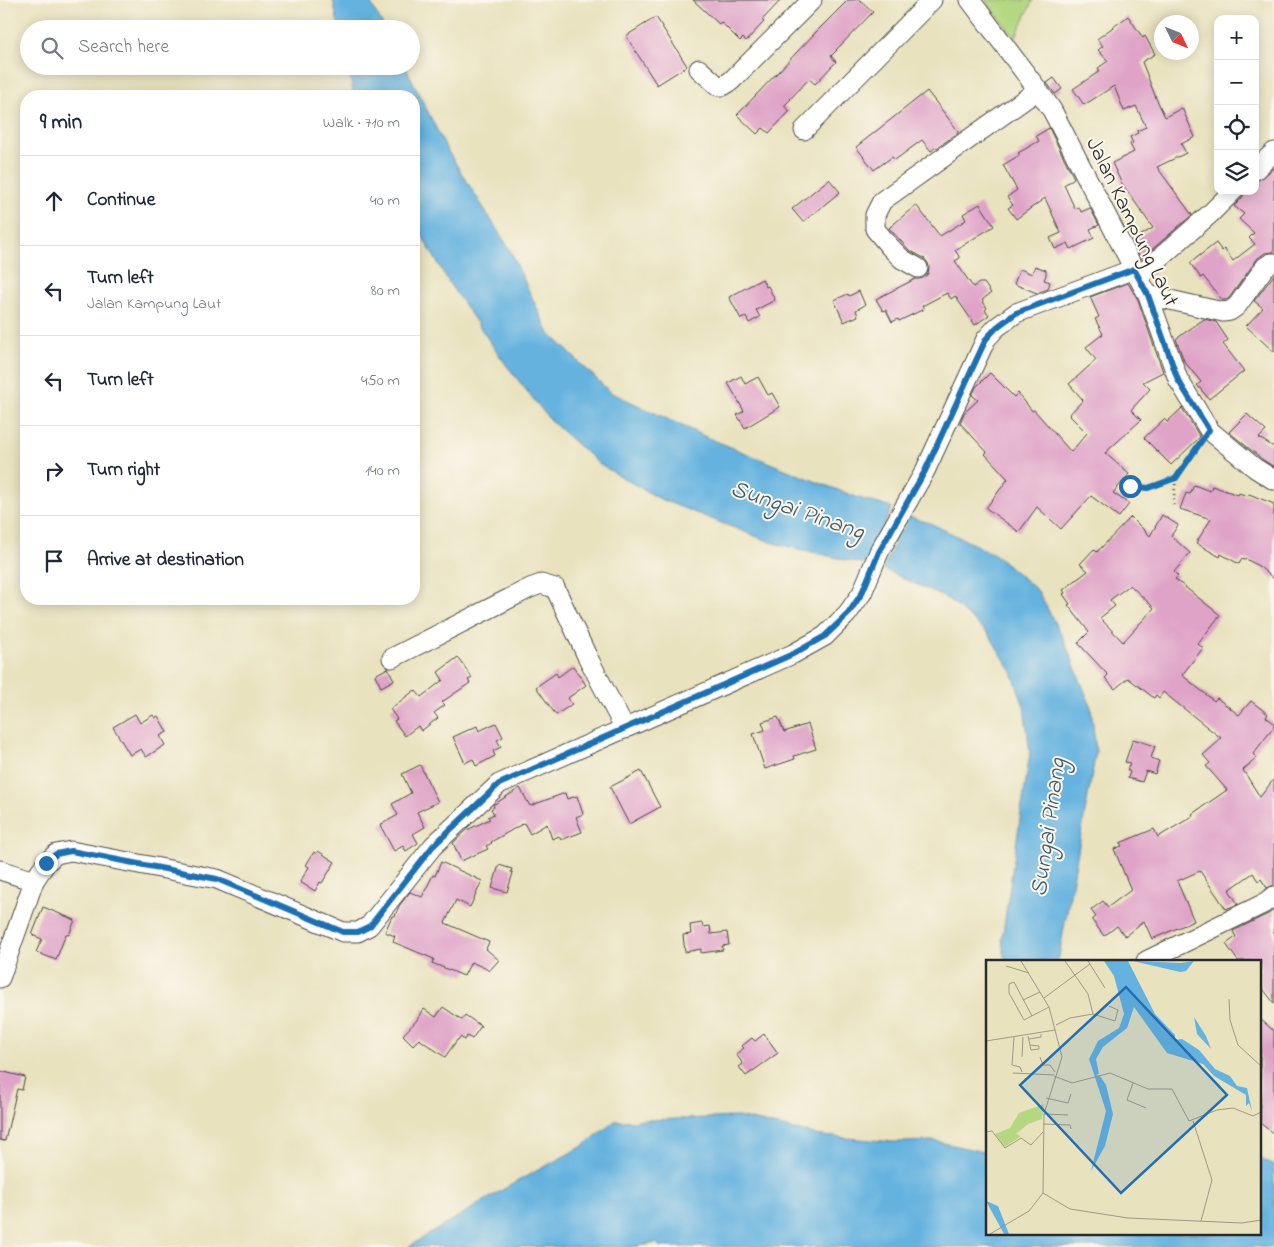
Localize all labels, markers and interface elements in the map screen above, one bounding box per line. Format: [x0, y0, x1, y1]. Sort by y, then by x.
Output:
north arrow [1154, 15, 1199, 60]
map controls [1214, 15, 1259, 195]
button: + [1214, 15, 1259, 60]
search box [20, 20, 420, 75]
icon: search [38, 34, 66, 62]
text: Search here [78, 34, 169, 61]
button: − [1214, 60, 1259, 105]
button: locate [1214, 105, 1259, 150]
text: 9 min [40, 108, 82, 138]
text: Walk · 710 m [323, 111, 400, 135]
street label: Jalan Kampung Laut [1076, 132, 1186, 313]
button: layers [1214, 150, 1259, 195]
icon: ahead [40, 187, 68, 215]
text: Continue [87, 187, 155, 214]
text: 40 m [370, 189, 400, 213]
text: Turn left [87, 265, 154, 292]
icon: left [40, 277, 68, 305]
text: 80 m [371, 279, 400, 303]
text: Jalan Kampung Laut [87, 292, 221, 316]
icon: left [40, 367, 68, 395]
text: Turn left [87, 367, 154, 394]
text: 450 m [361, 369, 400, 393]
icon: right [40, 457, 68, 485]
text: Turn right [87, 457, 160, 484]
text: 140 m [365, 459, 400, 483]
water label: Sungai Pinang [726, 472, 870, 551]
route start [1119, 475, 1142, 498]
icon: arrive [40, 547, 68, 575]
text: Arrive at destination [87, 547, 244, 574]
water label: Sungai Pinang [1022, 755, 1077, 899]
route end [35, 852, 58, 875]
inset map [986, 960, 1262, 1234]

